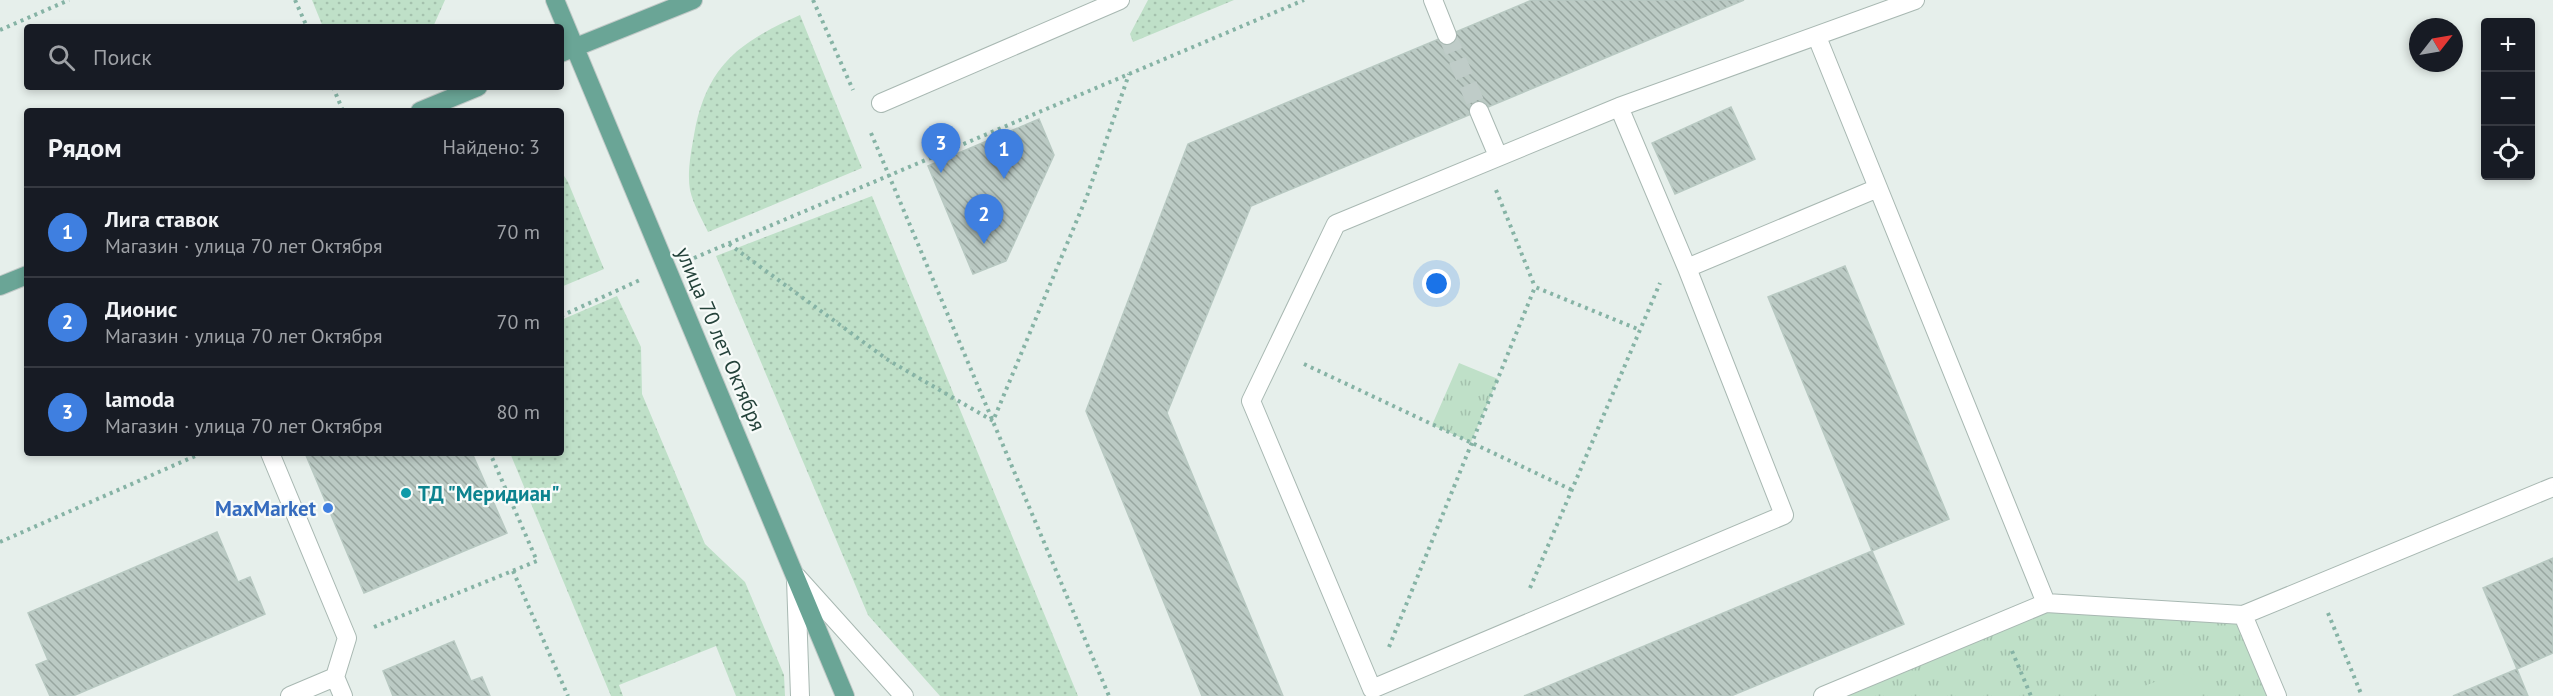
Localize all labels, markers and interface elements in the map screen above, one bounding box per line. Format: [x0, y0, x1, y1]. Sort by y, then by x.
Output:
north arrow [2409, 18, 2463, 72]
map controls [2481, 18, 2535, 180]
button: + [2481, 18, 2535, 72]
search box [24, 24, 564, 90]
icon: search [45, 41, 78, 74]
text: Поиск [93, 43, 152, 71]
button: − [2481, 72, 2535, 126]
pin: 3 [922, 124, 960, 173]
button: locate [2481, 126, 2535, 180]
pin: 1 [984, 130, 1024, 179]
text: Рядом [48, 131, 122, 164]
text: Найдено: 3 [443, 134, 540, 160]
pin: 2 [964, 194, 1004, 244]
text: Лига ставок [105, 205, 219, 233]
text: 1 [62, 219, 73, 245]
text: 70 m [497, 219, 540, 245]
text: Магазин · улица 70 лет Октября [105, 233, 383, 259]
street label: улица 70 лет Октября [670, 243, 772, 435]
your location [1422, 269, 1451, 298]
text: Дионис [105, 295, 177, 323]
text: 2 [62, 309, 73, 335]
text: 70 m [497, 309, 540, 335]
text: Магазин · улица 70 лет Октября [105, 323, 383, 349]
text: lamoda [105, 385, 175, 413]
text: 3 [62, 399, 73, 425]
text: 80 m [497, 399, 540, 425]
text: Магазин · улица 70 лет Октября [105, 413, 383, 439]
place label: ТД "Меридиан" [418, 480, 560, 507]
marker: ТД "Меридиан" [399, 486, 413, 500]
place label: MaxMarket [215, 495, 317, 522]
marker: MaxMarket [321, 501, 335, 515]

